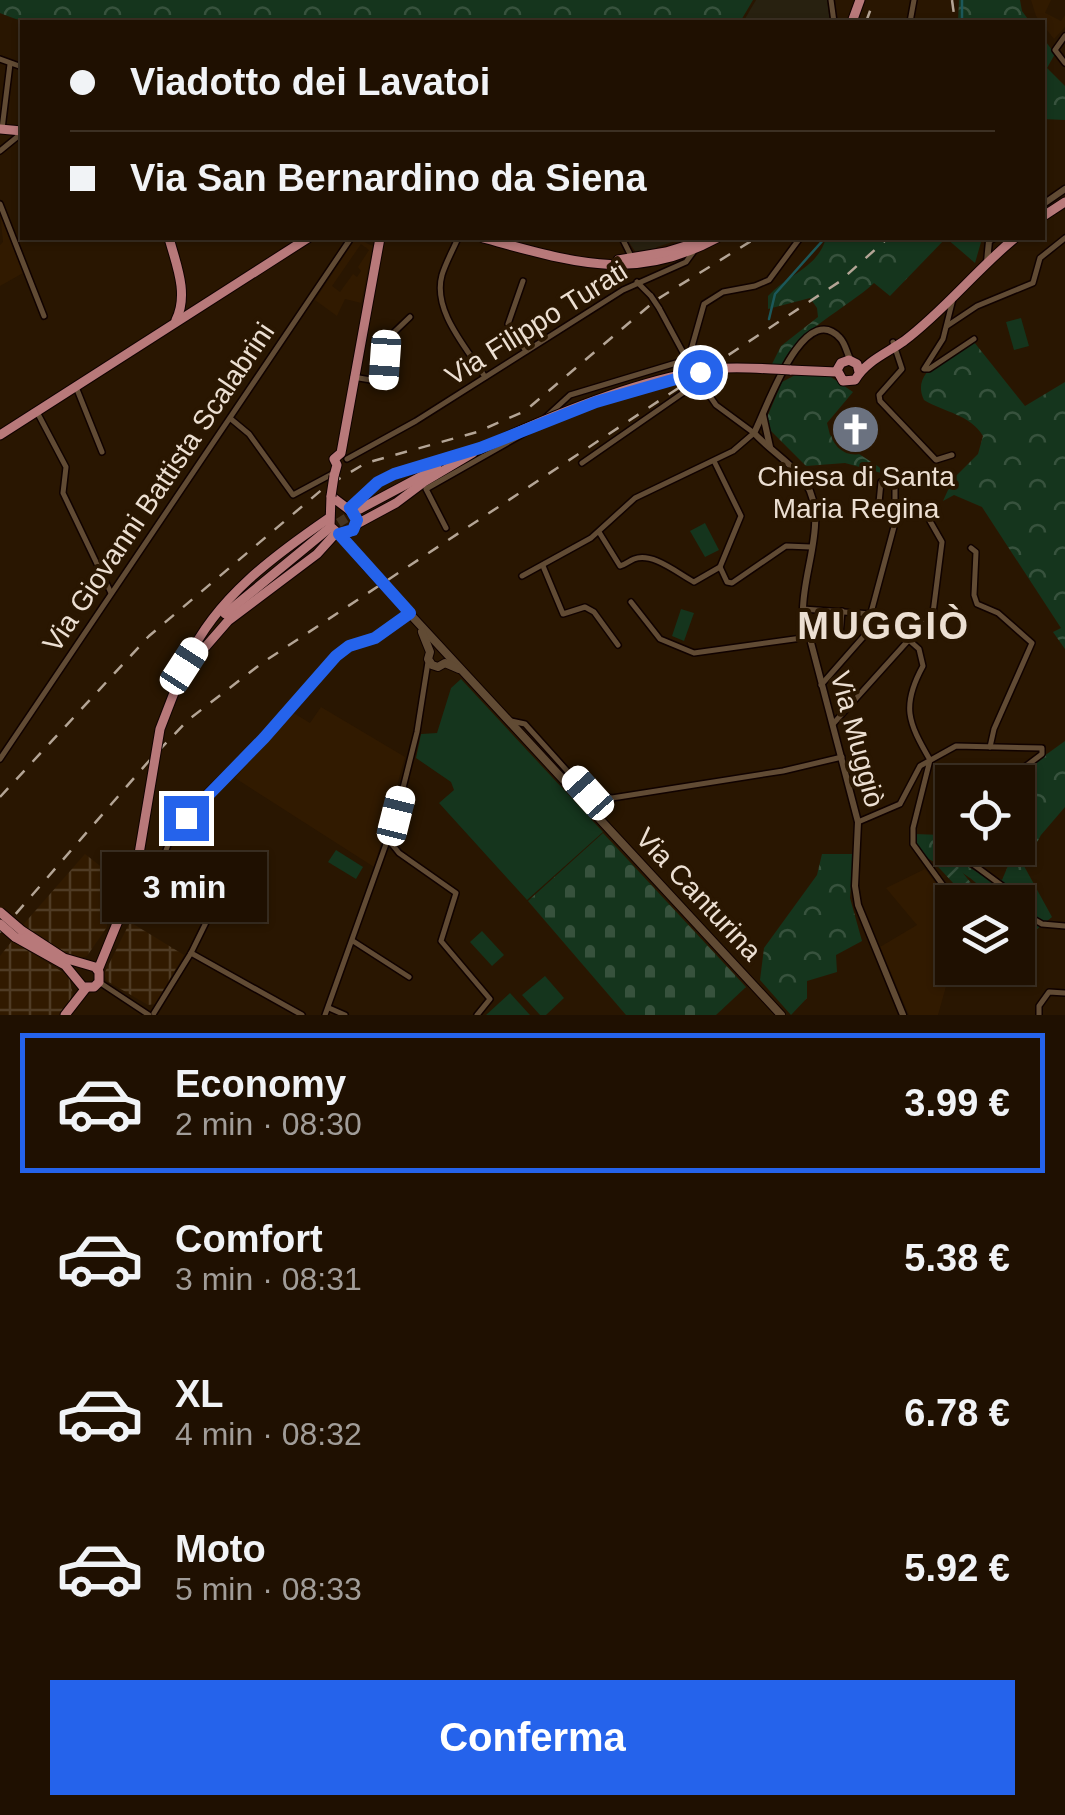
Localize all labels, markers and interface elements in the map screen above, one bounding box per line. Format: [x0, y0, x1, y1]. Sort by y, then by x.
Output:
text: Viadotto dei Lavatoi [130, 61, 490, 103]
text: Via San Bernardino da Siena [130, 157, 647, 199]
street label: Via Filippo Turati [440, 255, 633, 392]
street label: Via Giovanni Battista Scalabrini [36, 317, 280, 658]
car [368, 329, 402, 391]
route start [678, 350, 723, 395]
church icon: Chiesa di Santa Maria Regina [830, 403, 882, 455]
place label: Chiesa di Santa Maria Regina [757, 461, 955, 524]
district label: MUGGIÒ [797, 604, 971, 647]
car [155, 633, 213, 699]
street label: Via Muggiò [824, 668, 891, 811]
car [557, 761, 619, 825]
map controls [935, 765, 1035, 985]
button: locate [935, 765, 1035, 865]
car [374, 783, 418, 849]
route end [164, 796, 209, 841]
street label: Via Canturina [630, 822, 768, 967]
callout: 3 min [104, 853, 268, 923]
text: 3 min [143, 869, 226, 905]
button: layers [935, 885, 1035, 985]
icon: car [55, 1058, 145, 1148]
text: Economy [175, 1063, 346, 1105]
text: 3.99 € [904, 1082, 1010, 1124]
text: 2 min · 08:30 [175, 1106, 362, 1142]
icon: car [55, 1213, 145, 1303]
text: Comfort [175, 1218, 323, 1260]
text: 5.38 € [904, 1237, 1010, 1279]
text: 3 min · 08:31 [175, 1261, 362, 1297]
icon: car [55, 1368, 145, 1458]
text: XL [175, 1373, 224, 1415]
text: 6.78 € [904, 1392, 1010, 1434]
text: 4 min · 08:32 [175, 1416, 362, 1452]
icon: car [55, 1523, 145, 1613]
text: Moto [175, 1528, 266, 1570]
text: 5.92 € [904, 1547, 1010, 1589]
text: 5 min · 08:33 [175, 1571, 362, 1607]
button: Conferma [50, 1680, 1015, 1795]

